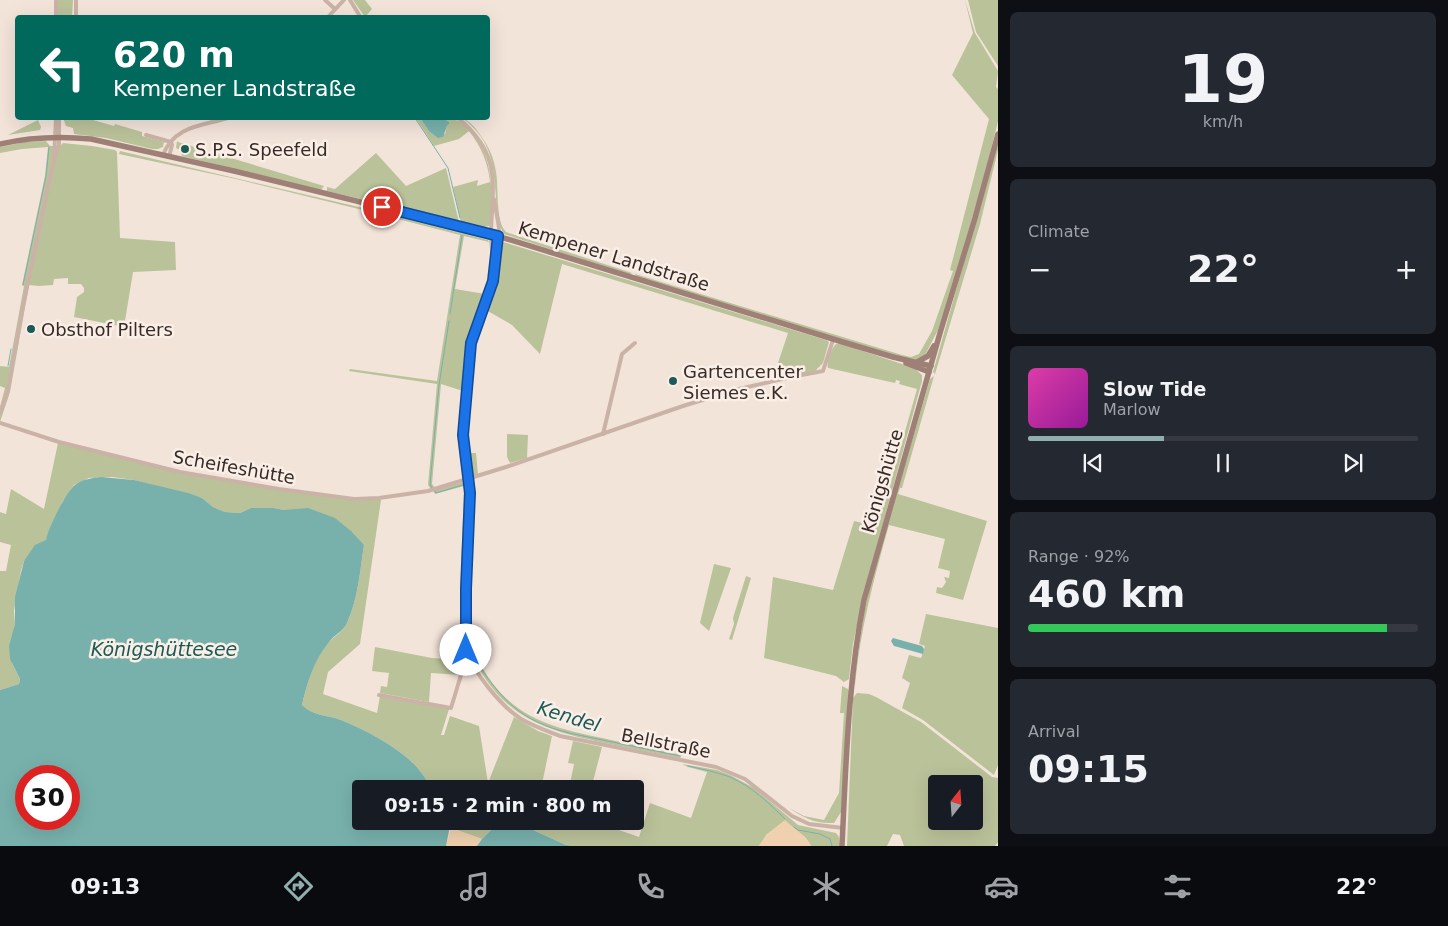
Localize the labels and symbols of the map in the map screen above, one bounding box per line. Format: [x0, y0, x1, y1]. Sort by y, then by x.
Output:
place label: S.P.S. Speefeld [195, 139, 328, 160]
marker: S.P.S. Speefeld [179, 143, 191, 155]
pin [361, 186, 403, 228]
street label: Kempener Landstraße [516, 217, 712, 295]
place label: Obsthof Pilters [41, 319, 173, 340]
marker: Obsthof Pilters [25, 323, 37, 335]
place label: Gartencenter Siemes e.K. [683, 361, 803, 403]
marker: Gartencenter Siemes e.K. [667, 375, 679, 387]
street label: Königshütte [857, 427, 907, 535]
street label: Scheifeshütte [171, 446, 297, 488]
position arrow [439, 623, 491, 675]
water label: Königshüttesee [91, 638, 237, 660]
water label: Kendel [535, 696, 604, 736]
street label: Bellstraße [619, 724, 713, 762]
speed limit sign: 30 [15, 765, 80, 830]
north arrow [928, 775, 982, 830]

